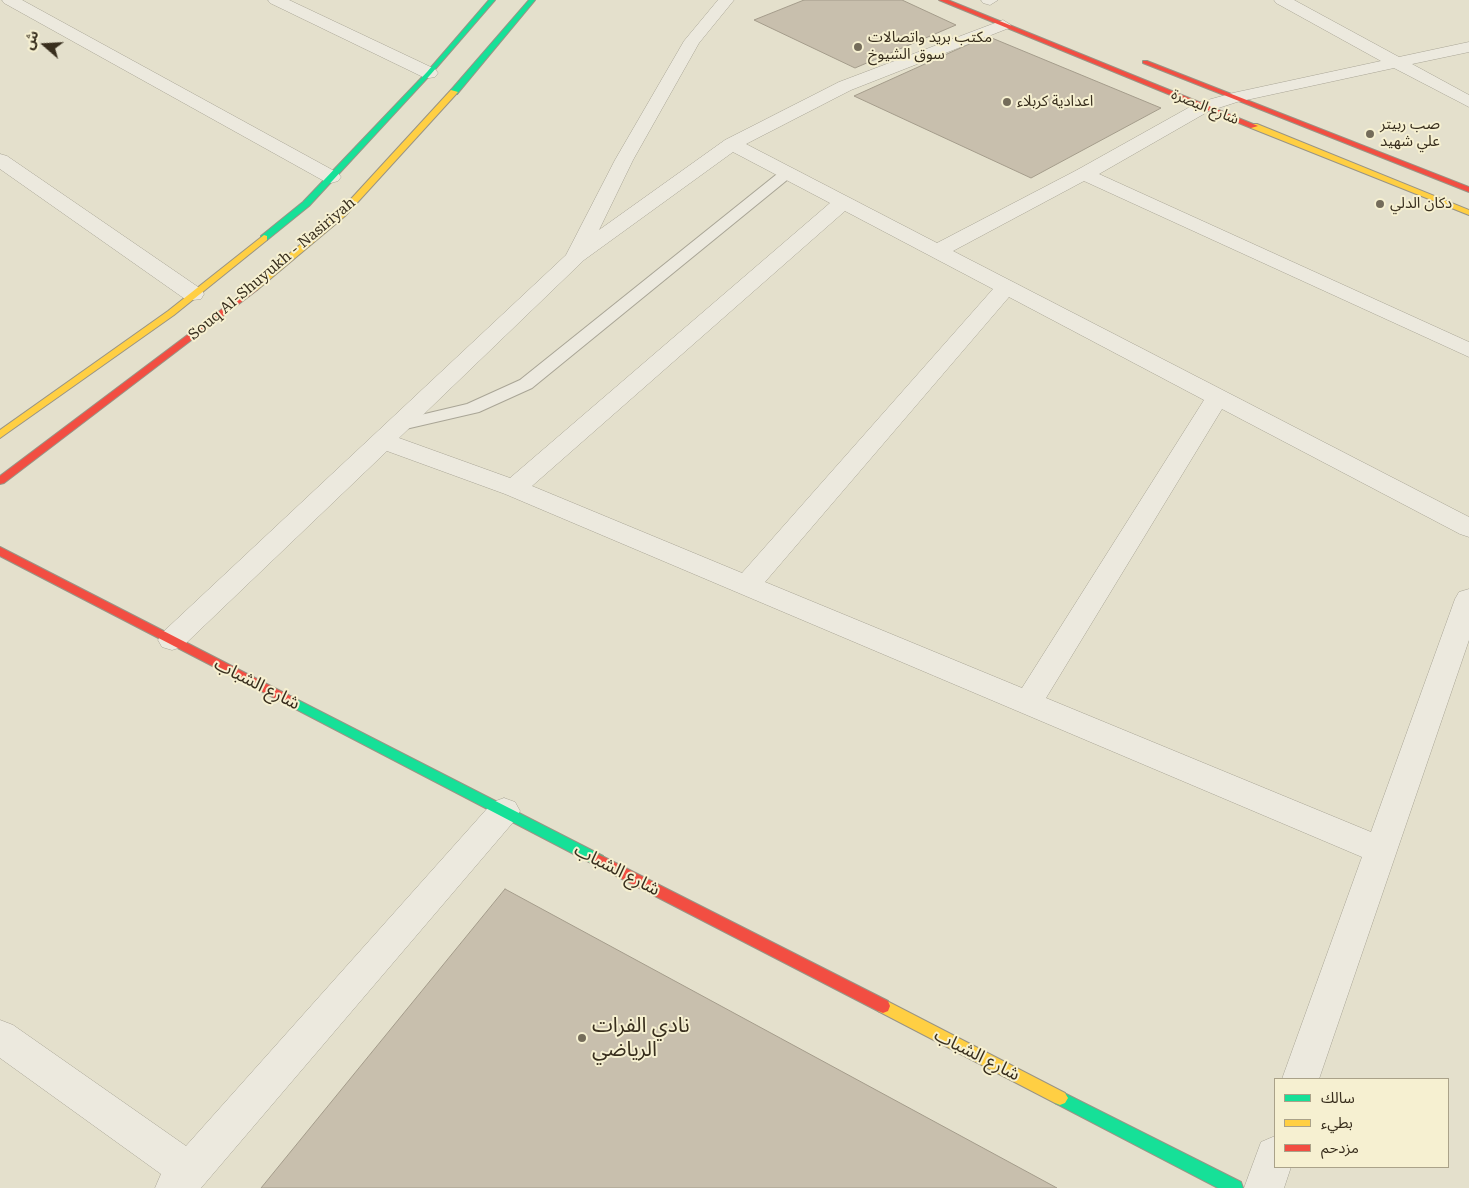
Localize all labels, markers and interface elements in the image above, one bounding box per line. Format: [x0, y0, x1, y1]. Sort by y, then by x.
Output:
north arrow [20, 20, 70, 70]
text: ش [20, 28, 42, 52]
place label: مكتب بريد واتصالات سوق الشيوخ [868, 29, 992, 64]
marker: مكتب بريد واتصالات سوق الشيوخ [852, 41, 864, 53]
street label: شارع البصرة [1169, 85, 1241, 129]
place label: اعدادية كربلاء [1017, 93, 1093, 111]
marker: اعدادية كربلاء [1001, 96, 1013, 108]
place label: صب ربيتر علي شهيد [1380, 116, 1440, 151]
marker: صب ربيتر علي شهيد [1364, 128, 1376, 140]
street label: Souq Al-Shuyukh - Nasiriyah [185, 194, 359, 344]
place label: دكان الدلي [1390, 195, 1452, 213]
marker: دكان الدلي [1374, 198, 1386, 210]
street label: شارع الشباب [211, 653, 303, 715]
street label: شارع الشباب [571, 839, 663, 901]
place label: نادي الفرات الرياضي [592, 1013, 690, 1063]
street label: شارع الشباب [931, 1024, 1023, 1086]
marker: نادي الفرات الرياضي [576, 1032, 588, 1044]
legend [1274, 1078, 1449, 1168]
text: سالك [1321, 1089, 1355, 1107]
text: بطيء [1321, 1114, 1353, 1132]
text: مزدحم [1321, 1139, 1359, 1157]

